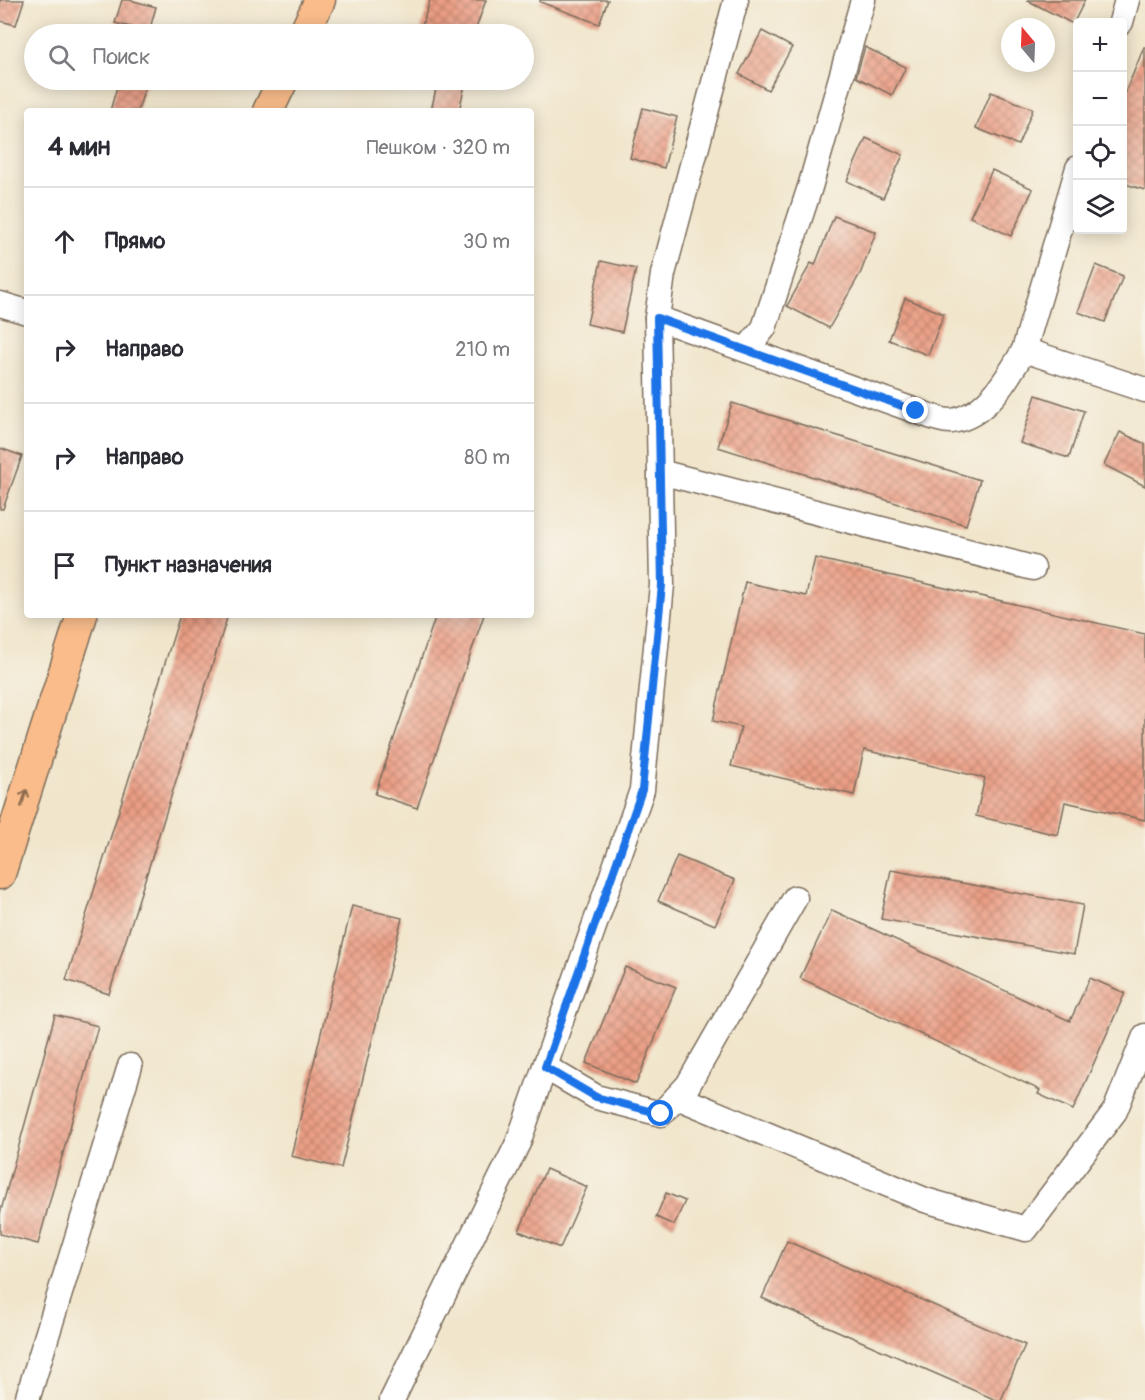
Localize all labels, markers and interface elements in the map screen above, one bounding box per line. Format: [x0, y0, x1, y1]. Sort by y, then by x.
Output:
north arrow [1001, 18, 1055, 72]
map controls [1073, 18, 1127, 234]
button: + [1073, 18, 1127, 72]
search box [24, 24, 534, 90]
icon: search [45, 41, 78, 74]
text: Поиск [93, 43, 150, 71]
button: − [1073, 72, 1127, 126]
button: locate [1073, 126, 1127, 180]
text: 4 мин [48, 131, 110, 163]
text: Пешком · 320 m [367, 135, 510, 160]
button: layers [1073, 180, 1127, 234]
icon: ahead [48, 225, 81, 258]
text: Прямо [105, 227, 165, 255]
text: 30 m [463, 229, 510, 254]
icon: right [48, 333, 81, 366]
text: Направо [105, 335, 184, 363]
text: 210 m [455, 337, 510, 362]
route end [902, 397, 928, 423]
icon: right [48, 441, 81, 474]
text: Направо [105, 443, 184, 471]
text: 80 m [464, 445, 510, 470]
icon: arrive [48, 549, 81, 582]
text: Пункт назначения [105, 551, 272, 579]
one-way arrow [19, 789, 30, 808]
route start [647, 1100, 673, 1126]

